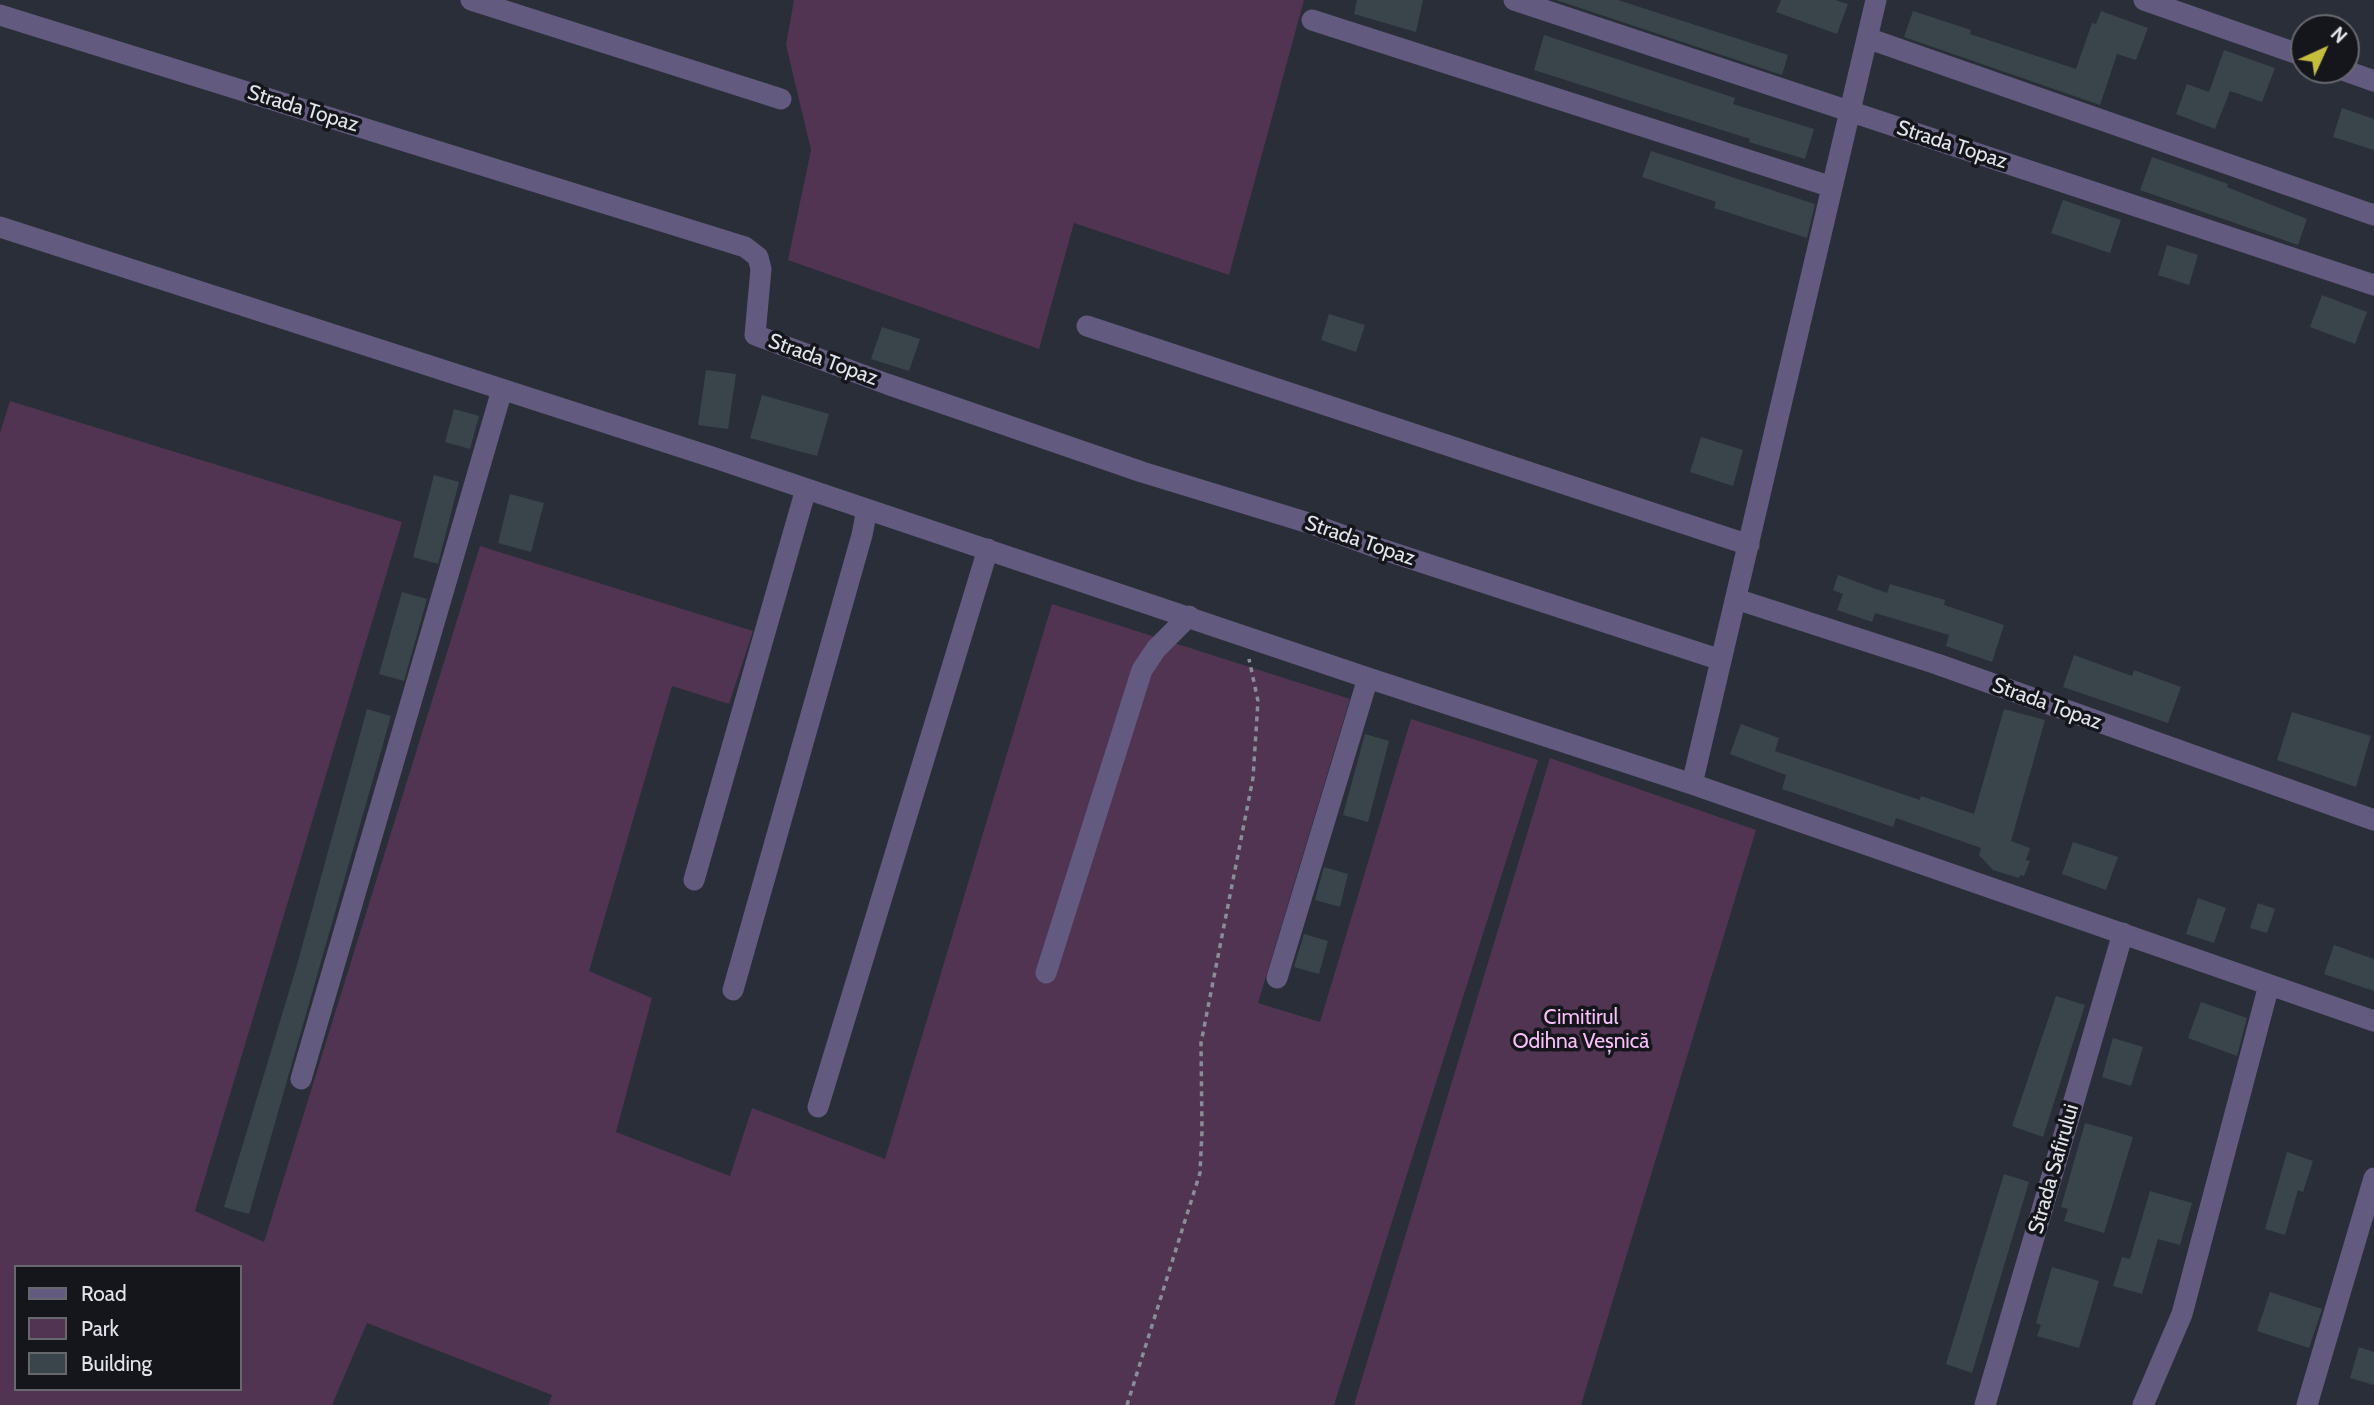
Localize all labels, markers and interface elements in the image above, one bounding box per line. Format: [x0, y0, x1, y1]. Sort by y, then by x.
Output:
north arrow [2290, 14, 2360, 84]
text: N [2326, 22, 2352, 48]
street label: Strada Topaz [244, 80, 362, 138]
street label: Strada Topaz [1894, 115, 2010, 175]
street label: Strada Topaz [765, 329, 881, 391]
street label: Strada Topaz [1302, 510, 1418, 572]
street label: Strada Topaz [1989, 673, 2105, 735]
park label: Cimitirul Odihna Veșnică [1513, 1005, 1649, 1055]
street label: Strada Safirului [2023, 1101, 2085, 1237]
legend [14, 1265, 242, 1391]
text: Road [81, 1281, 127, 1306]
text: Park [81, 1316, 119, 1341]
text: Building [81, 1351, 152, 1376]

